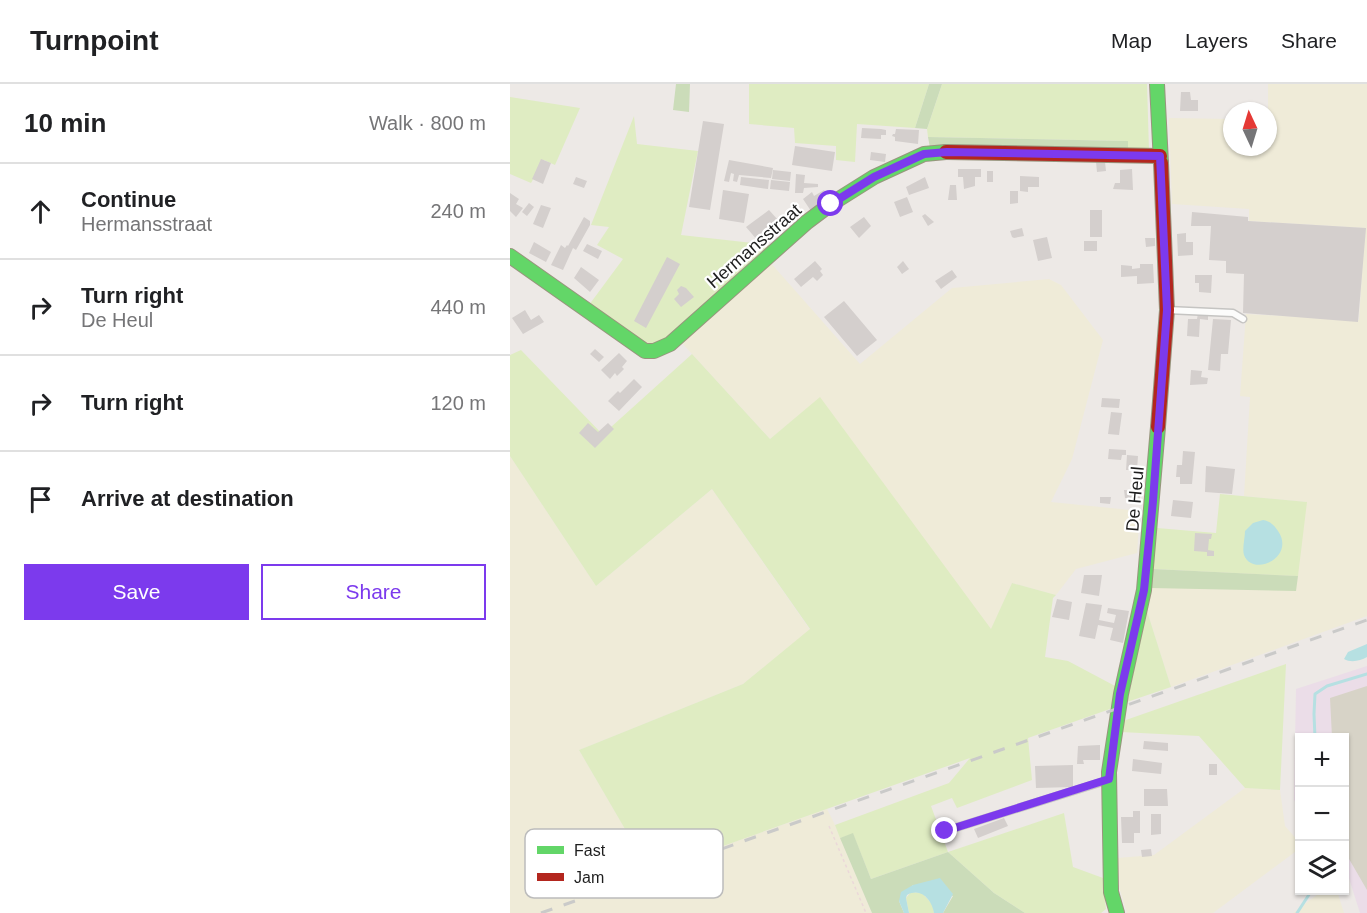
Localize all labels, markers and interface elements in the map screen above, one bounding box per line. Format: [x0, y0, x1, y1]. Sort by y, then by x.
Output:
text: Turnpoint [30, 25, 159, 56]
text: Map [1111, 29, 1152, 52]
text: Layers [1185, 29, 1248, 52]
text: Share [1281, 29, 1337, 52]
north arrow [1223, 102, 1277, 156]
text: 10 min [24, 108, 106, 138]
text: Walk · 800 m [369, 112, 486, 134]
text: Continue [81, 187, 176, 212]
route start [817, 190, 843, 216]
icon: ahead [24, 195, 57, 228]
text: 240 m [430, 200, 486, 222]
street label: Hermansstraat [703, 200, 805, 292]
text: Hermansstraat [81, 213, 212, 235]
text: Turn right [81, 283, 183, 308]
icon: right [24, 291, 57, 324]
text: 440 m [430, 296, 486, 318]
text: De Heul [81, 309, 153, 331]
icon: right [24, 387, 57, 420]
text: Turn right [81, 390, 183, 415]
text: 120 m [430, 392, 486, 414]
street label: De Heul [1122, 466, 1148, 532]
icon: arrive [24, 483, 57, 516]
text: Arrive at destination [81, 486, 294, 511]
button: Save [24, 564, 249, 620]
button: Share [261, 564, 486, 620]
map controls [1295, 733, 1349, 895]
button: + [1295, 733, 1349, 787]
button: − [1295, 787, 1349, 841]
route end [931, 817, 957, 843]
legend [525, 829, 723, 898]
button: layers [1295, 841, 1349, 895]
text: Fast [574, 842, 606, 859]
text: Jam [574, 869, 604, 886]

